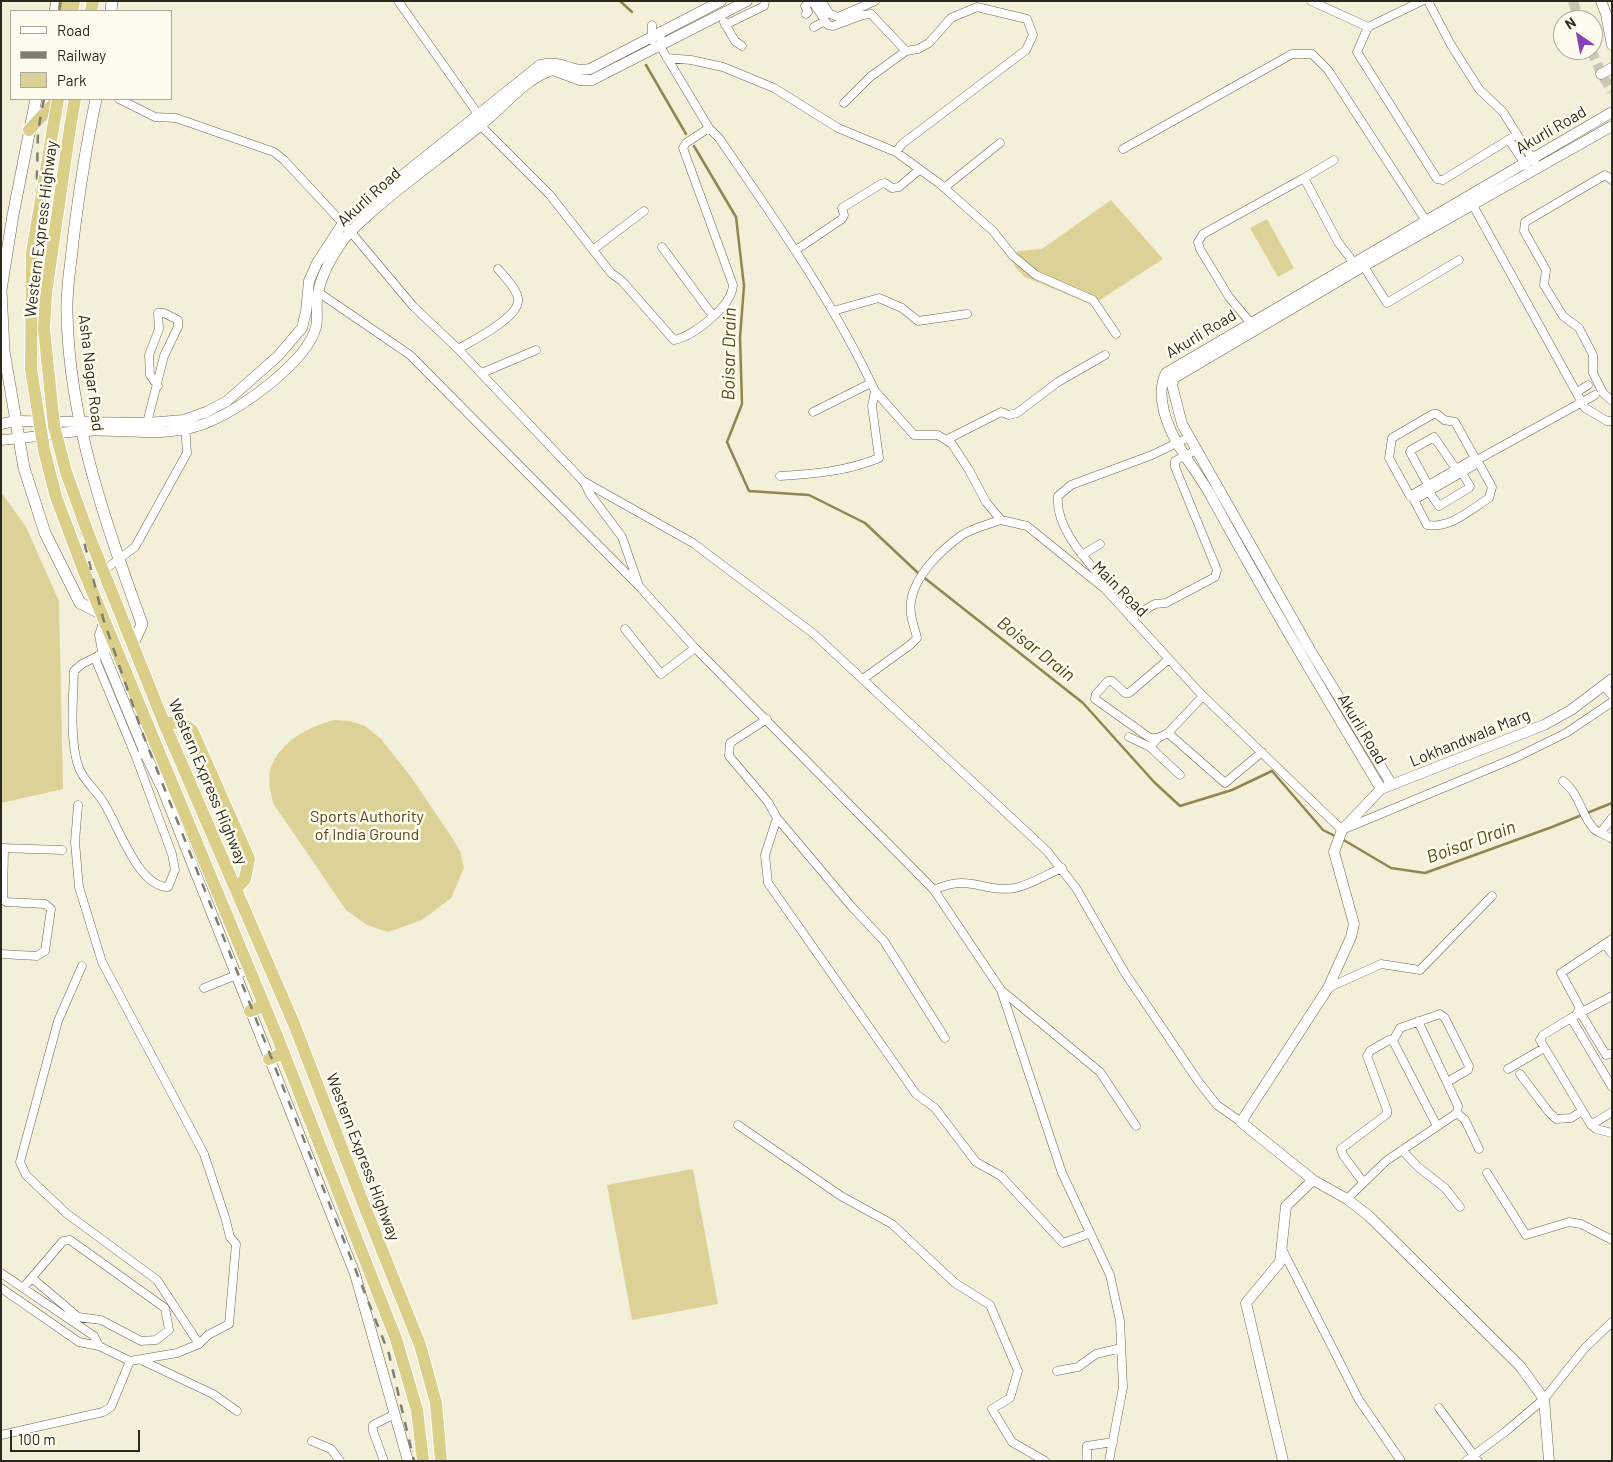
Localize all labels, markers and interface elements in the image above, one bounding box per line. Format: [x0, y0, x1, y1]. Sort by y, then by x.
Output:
legend [10, 10, 172, 100]
north arrow [1553, 10, 1603, 60]
text: N [1562, 13, 1579, 33]
text: Road [57, 21, 90, 39]
text: Railway [57, 46, 106, 64]
text: Park [57, 71, 86, 89]
street label: Akurli Road [1512, 102, 1590, 158]
street label: Western Express Highway [21, 139, 61, 319]
street label: Akurli Road [333, 164, 405, 230]
street label: Akurli Road [1162, 306, 1240, 362]
water label: Boisar Drain [717, 307, 741, 401]
street label: Asha Nagar Road [74, 314, 108, 432]
street label: Main Road [1088, 557, 1152, 621]
water label: Boisar Drain [993, 612, 1079, 686]
street label: Akurli Road [1334, 690, 1390, 768]
street label: Western Express Highway [164, 696, 252, 868]
street label: Lokhandwala Marg [1407, 705, 1533, 771]
park label: Sports Authority of India Ground [310, 807, 424, 845]
water label: Boisar Drain [1424, 816, 1518, 868]
street label: Western Express Highway [322, 1070, 404, 1244]
scale bar [12, 1420, 142, 1452]
text: 100 m [18, 1430, 56, 1448]

